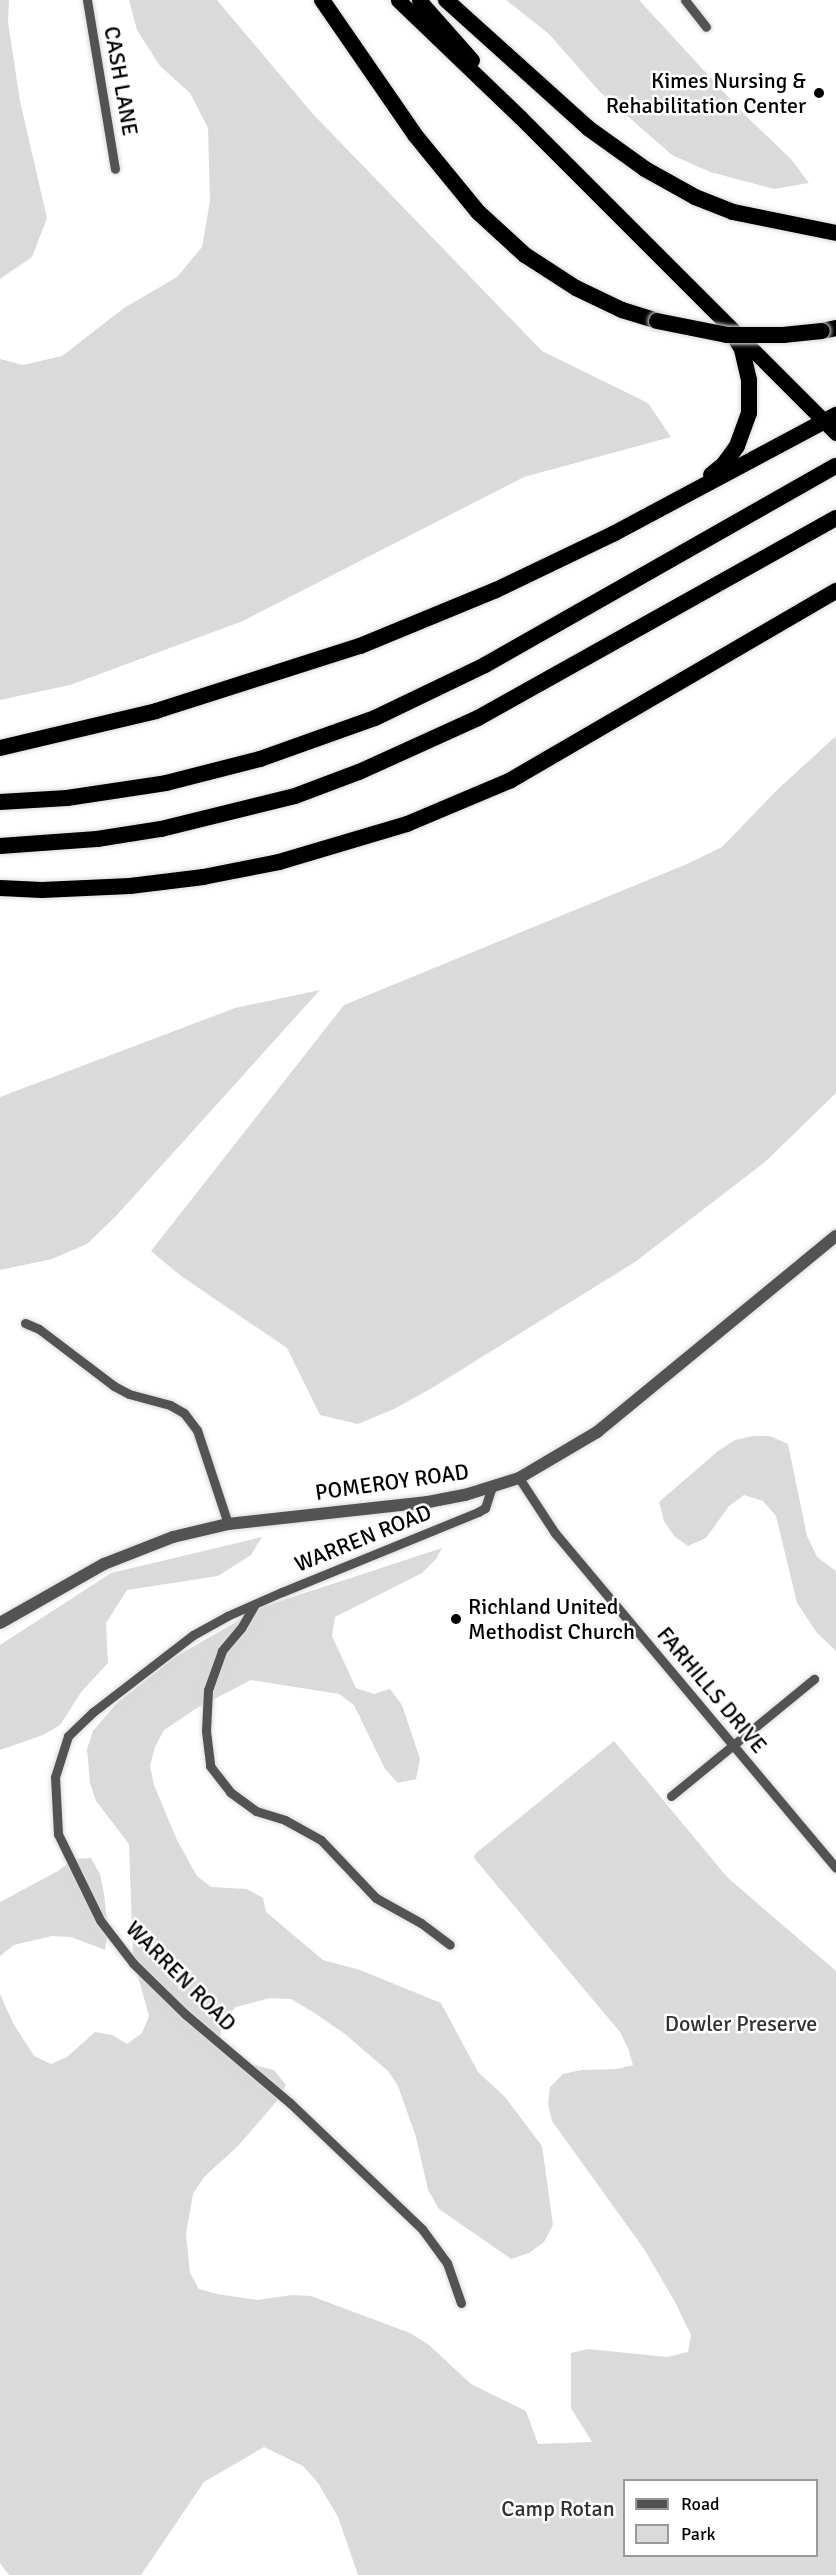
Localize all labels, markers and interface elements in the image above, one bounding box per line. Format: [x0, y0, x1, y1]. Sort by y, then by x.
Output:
street label: CASH LANE [98, 24, 144, 138]
place label: Kimes Nursing & Rehabilitation Center [606, 67, 806, 118]
marker: Kimes Nursing & Rehabilitation Center [810, 84, 828, 102]
street label: POMEROY ROAD [314, 1458, 470, 1506]
street label: WARREN ROAD [291, 1499, 435, 1577]
place label: Richland United Methodist Church [468, 1593, 635, 1645]
marker: Richland United Methodist Church [449, 1612, 463, 1626]
street label: FARHILLS DRIVE [652, 1622, 772, 1758]
street label: WARREN ROAD [120, 1915, 242, 2037]
park label: Dowler Preserve [665, 2011, 817, 2037]
legend [623, 2479, 818, 2557]
text: Road [681, 2493, 720, 2515]
park label: Camp Rotan [501, 2496, 615, 2522]
text: Park [681, 2523, 716, 2545]

